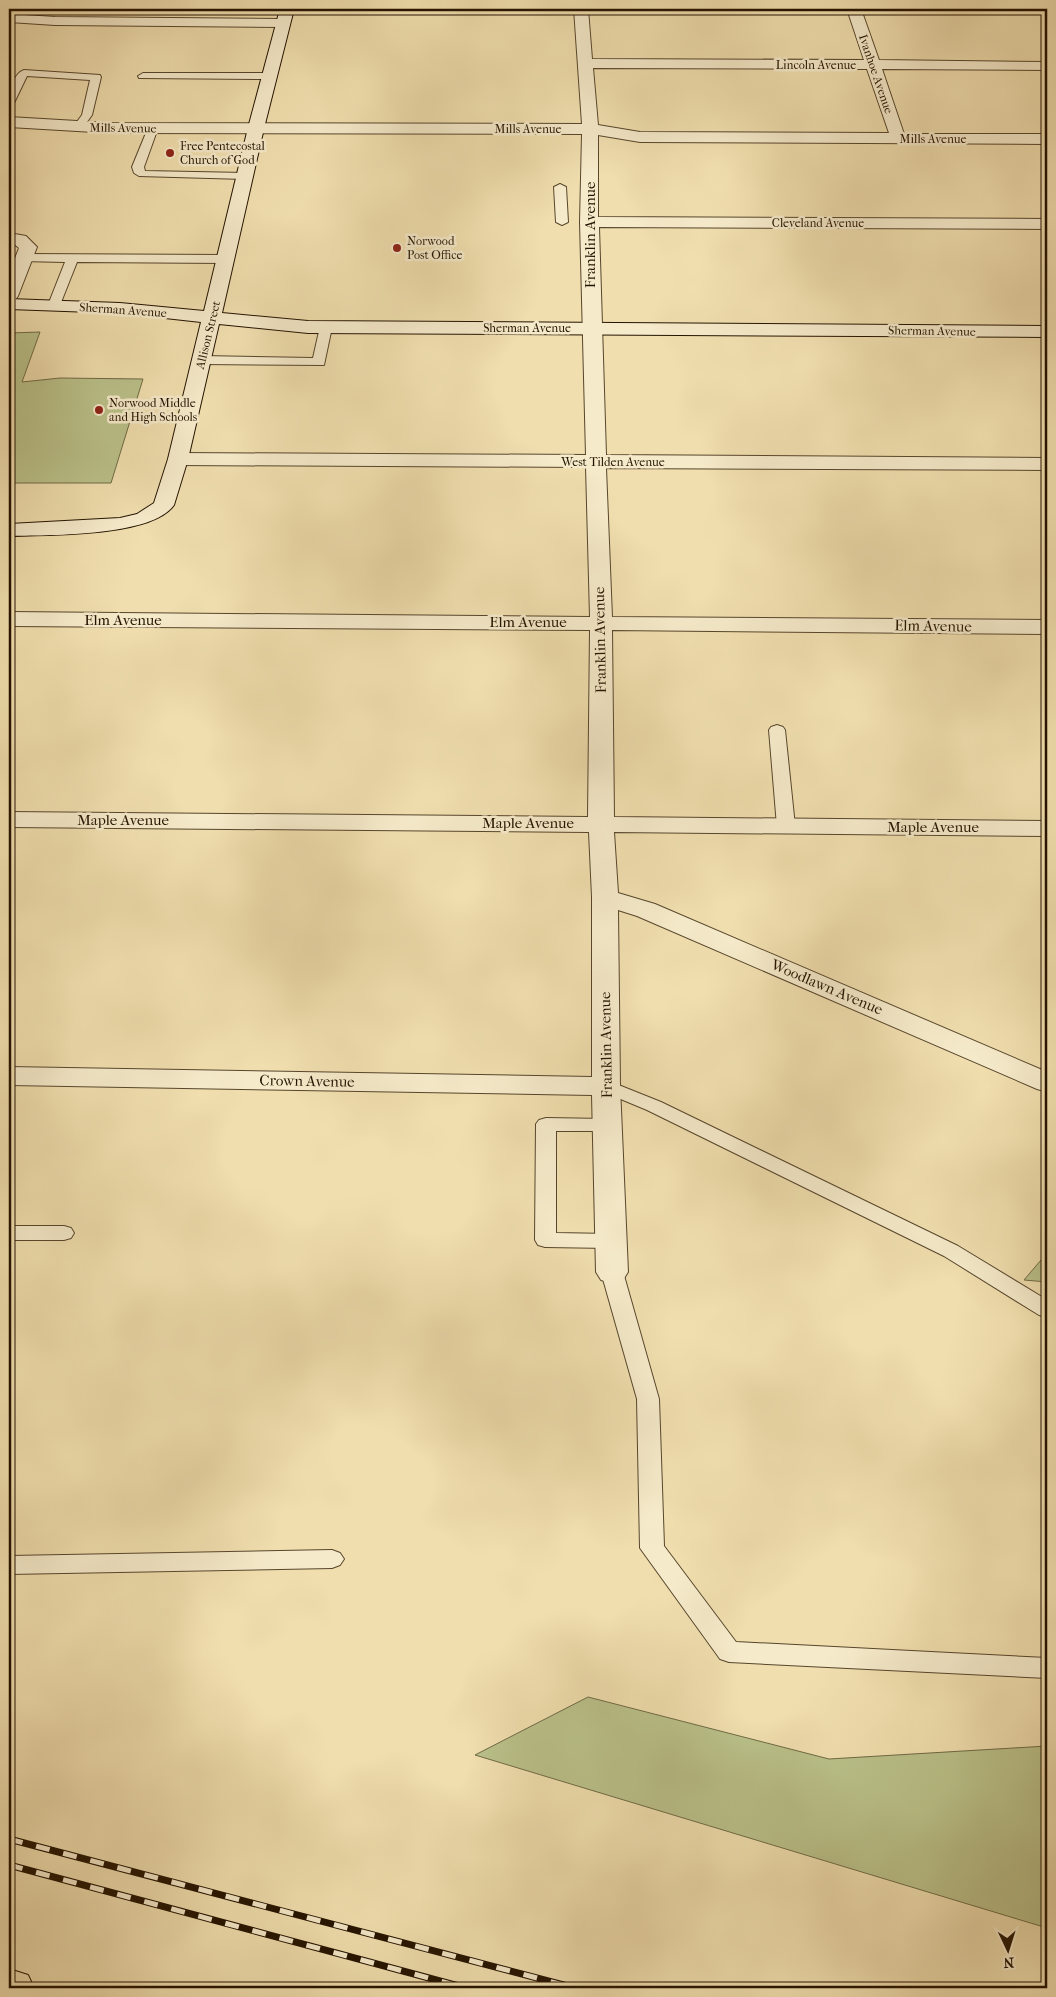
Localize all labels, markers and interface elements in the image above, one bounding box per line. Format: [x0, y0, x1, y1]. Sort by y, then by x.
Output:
street label: Ivanhoe Avenue [856, 33, 896, 116]
street label: Lincoln Avenue [776, 58, 856, 72]
street label: Mills Avenue [89, 120, 157, 136]
street label: Mills Avenue [495, 122, 562, 136]
street label: Mills Avenue [900, 132, 967, 146]
place label: Free Pentecostal Church of God [180, 139, 266, 167]
marker: Free Pentecostal Church of God [164, 147, 176, 159]
street label: Franklin Avenue [581, 181, 599, 288]
street label: Cleveland Avenue [772, 216, 864, 230]
place label: Norwood Post Office [407, 234, 463, 262]
marker: Norwood Post Office [391, 242, 403, 254]
street label: Allison Street [193, 299, 223, 371]
street label: Sherman Avenue [79, 300, 167, 320]
street label: Sherman Avenue [483, 321, 571, 335]
street label: Sherman Avenue [888, 323, 976, 339]
place label: Norwood Middle and High Schools [109, 396, 198, 424]
marker: Norwood Middle and High Schools [93, 404, 105, 416]
street label: West Tilden Avenue [560, 455, 665, 469]
street label: Franklin Avenue [590, 586, 610, 694]
street label: Elm Avenue [84, 611, 162, 629]
street label: Elm Avenue [489, 613, 567, 631]
street label: Elm Avenue [894, 616, 972, 636]
street label: Maple Avenue [77, 811, 169, 829]
street label: Maple Avenue [482, 814, 574, 832]
street label: Maple Avenue [887, 818, 979, 836]
street label: Woodlawn Avenue [768, 955, 886, 1019]
street label: Franklin Avenue [596, 991, 616, 1099]
street label: Crown Avenue [259, 1071, 355, 1091]
north arrow [984, 1924, 1034, 1974]
text: N [1003, 1954, 1015, 1971]

